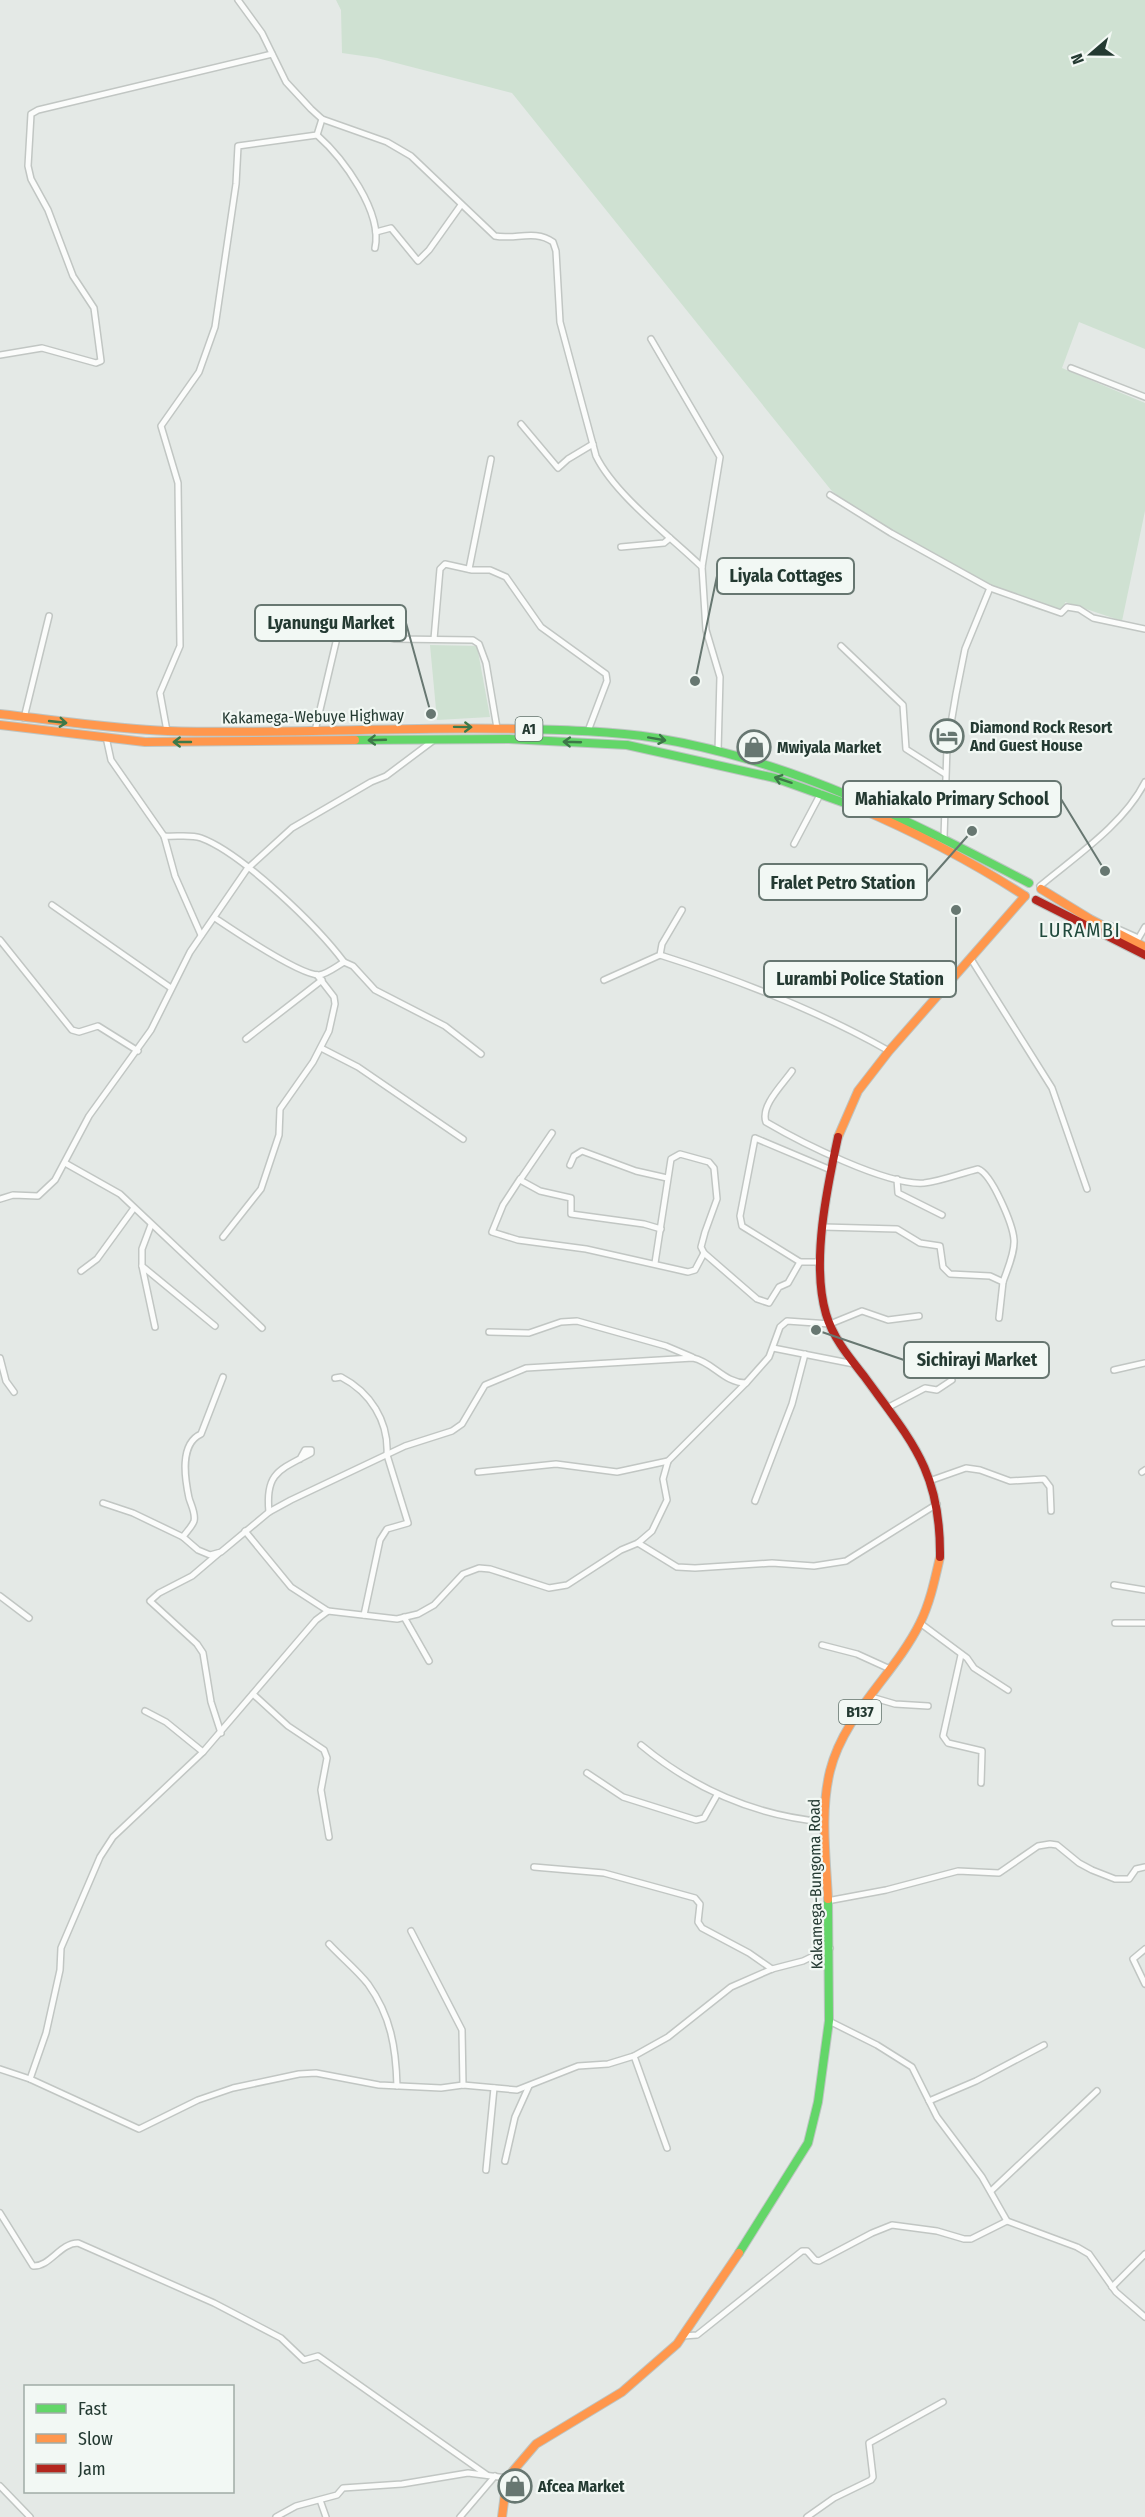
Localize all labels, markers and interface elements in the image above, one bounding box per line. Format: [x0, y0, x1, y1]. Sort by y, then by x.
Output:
north arrow [1061, 24, 1121, 84]
text: N [1067, 51, 1088, 67]
callout: Liyala Cottages [717, 558, 854, 594]
text: Liyala Cottages [729, 565, 843, 587]
callout: Lyanungu Market [255, 605, 406, 641]
text: Lyanungu Market [267, 612, 395, 634]
street label: Kakamega-Webuye Highway [222, 705, 405, 728]
one-way arrow [48, 717, 67, 728]
road number: A1 [516, 717, 542, 741]
hotel icon: Diamond Rock Resort And Guest House [929, 718, 965, 754]
place label: Diamond Rock Resort And Guest House [969, 718, 1113, 755]
one-way arrow [452, 722, 472, 733]
shop icon: Mwiyala Market [736, 729, 772, 765]
one-way arrow [647, 734, 666, 745]
one-way arrow [367, 735, 387, 746]
one-way arrow [172, 736, 192, 748]
one-way arrow [562, 736, 582, 747]
place label: Mwiyala Market [777, 738, 882, 757]
one-way arrow [774, 774, 793, 785]
callout: Mahiakalo Primary School [843, 781, 1061, 817]
text: Mahiakalo Primary School [855, 788, 1049, 810]
callout: Fralet Petro Station [759, 864, 927, 900]
text: Fralet Petro Station [771, 872, 915, 894]
district label: LURAMBI [1039, 918, 1121, 942]
callout: Lurambi Police Station [764, 961, 956, 997]
text: Lurambi Police Station [776, 968, 944, 990]
callout: Sichirayi Market [904, 1342, 1049, 1378]
text: Sichirayi Market [917, 1349, 1038, 1371]
road number: B137 [839, 1700, 881, 1724]
street label: Kakamega-Bungoma Road [805, 1799, 826, 1969]
legend [24, 2385, 234, 2493]
text: Fast [78, 2398, 107, 2420]
text: Slow [78, 2428, 113, 2450]
text: Jam [78, 2458, 106, 2480]
shop icon: Afcea Market [497, 2468, 533, 2504]
place label: Afcea Market [537, 2477, 625, 2496]

